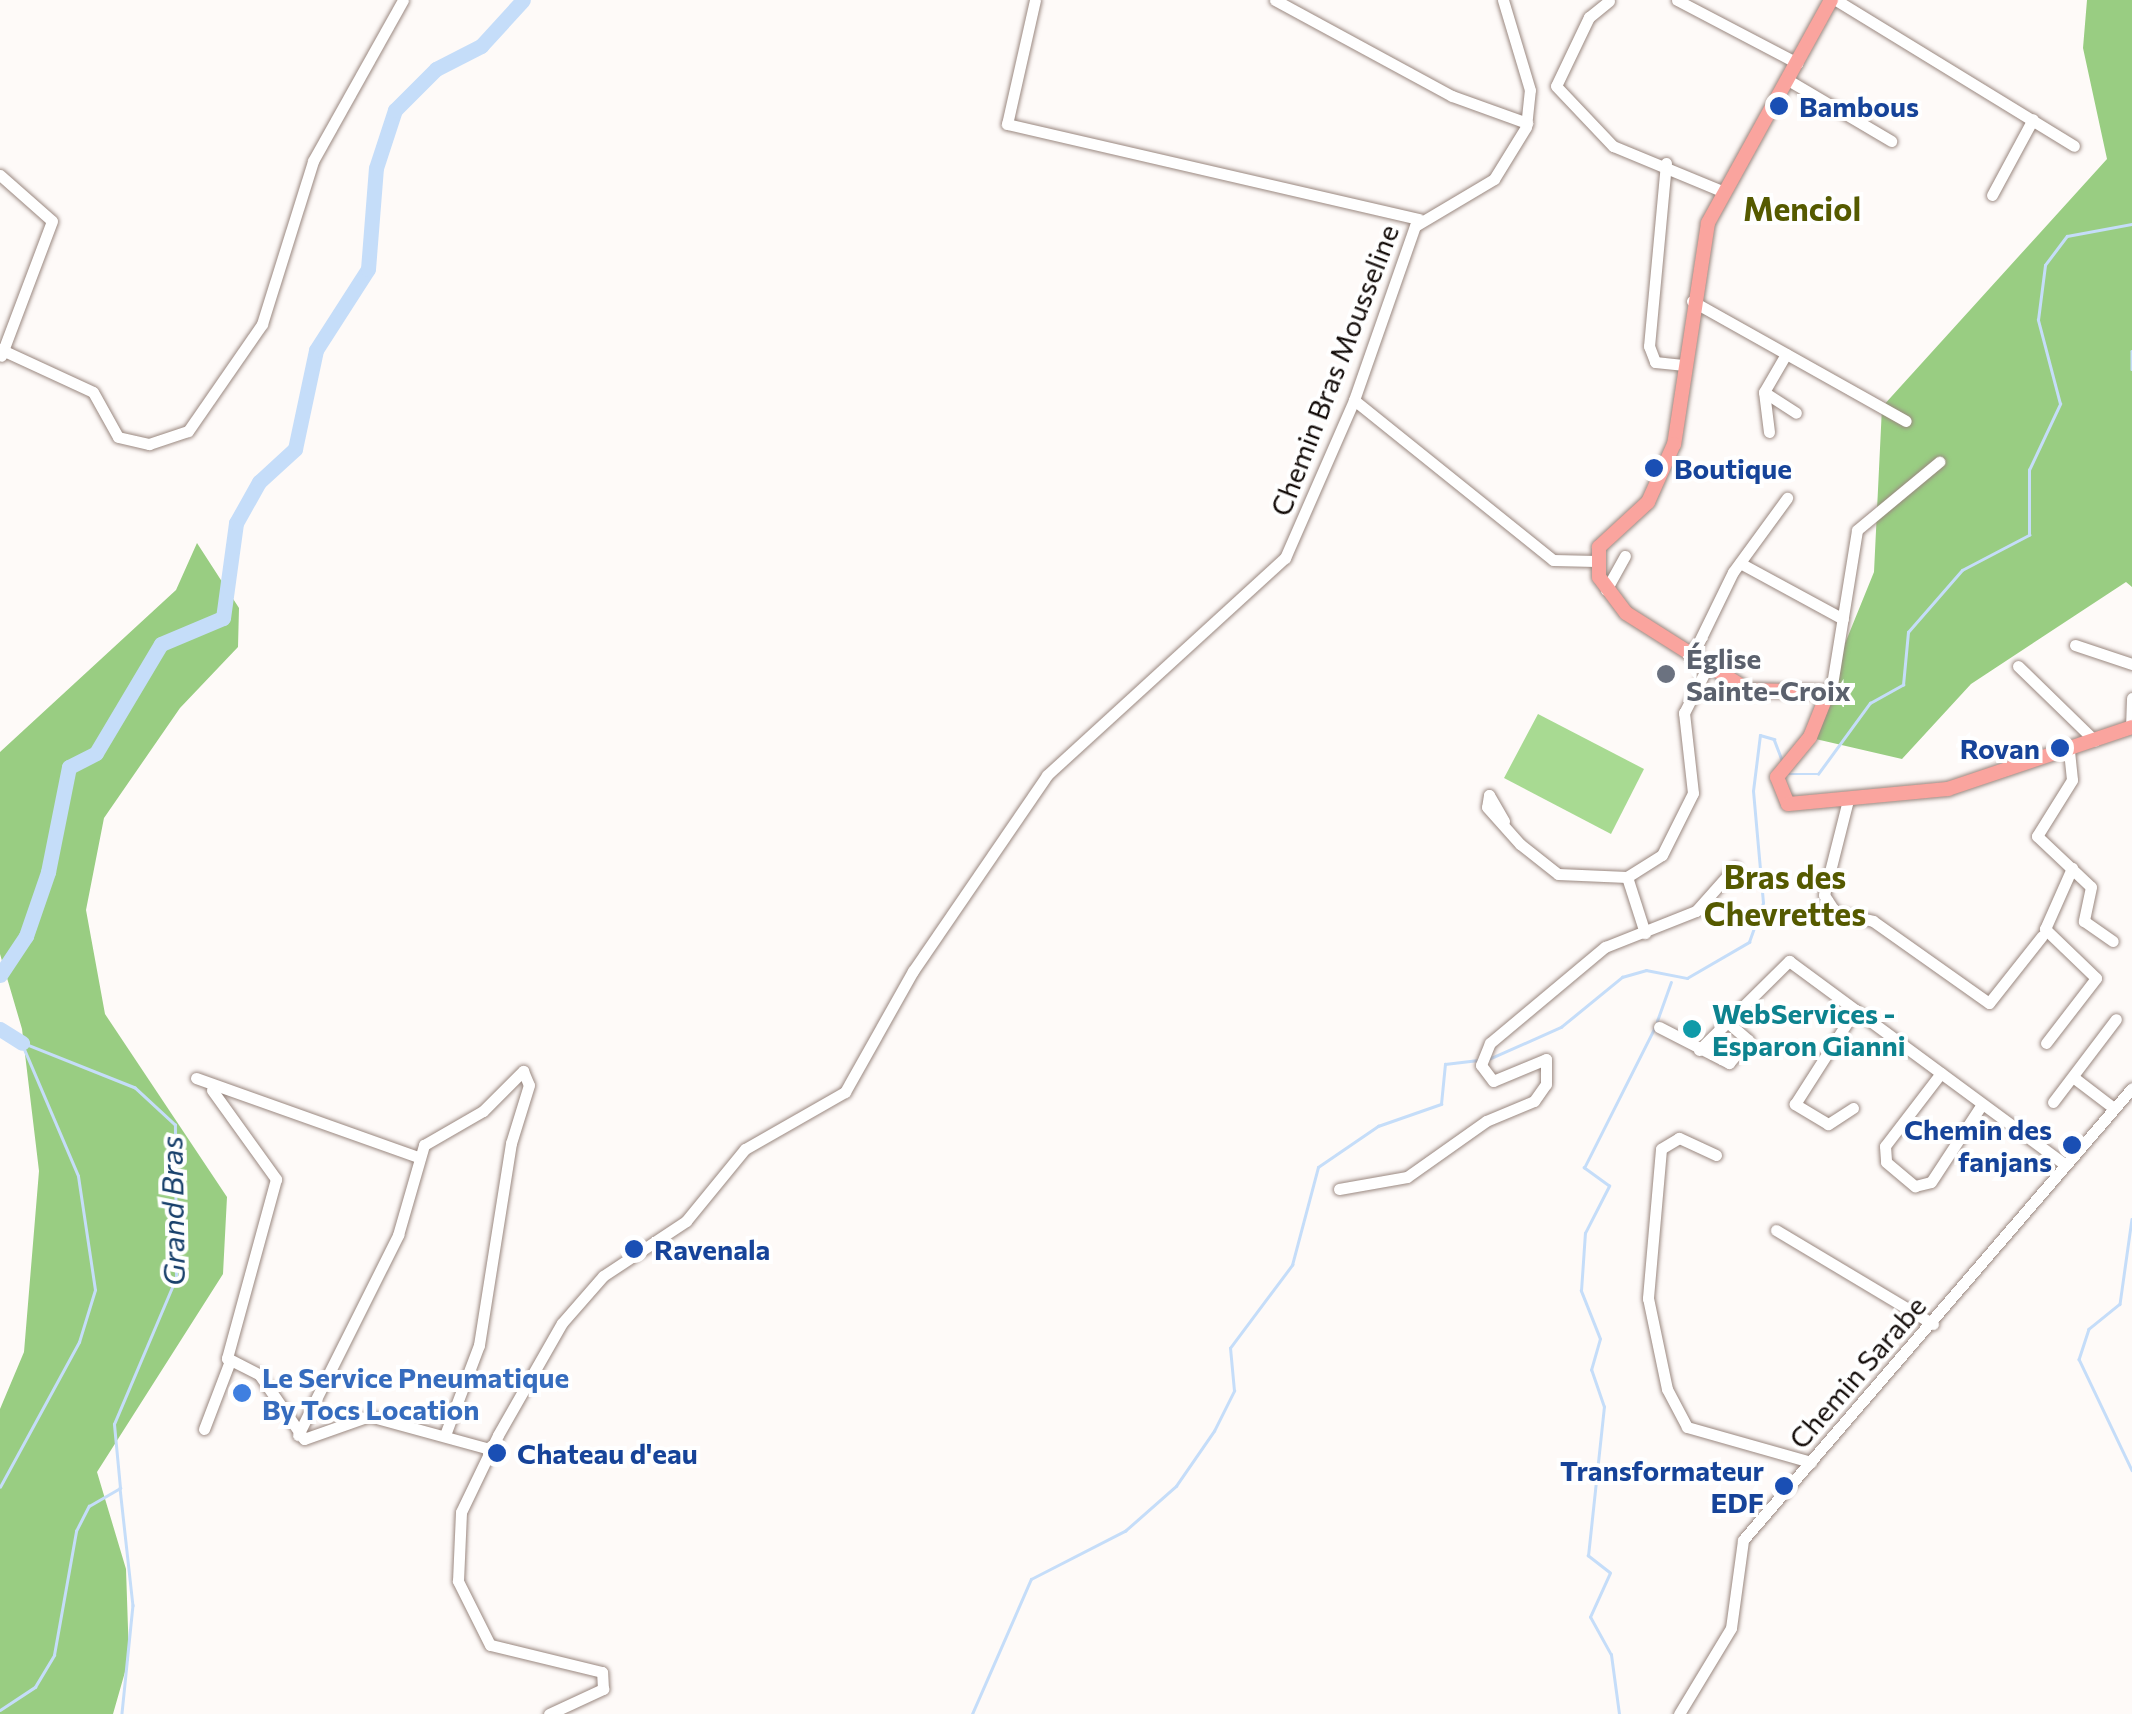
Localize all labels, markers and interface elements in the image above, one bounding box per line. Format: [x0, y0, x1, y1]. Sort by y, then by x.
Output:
place label: Bambous [1799, 89, 1919, 123]
marker: Bambous [1768, 95, 1790, 117]
district label: Menciol [1743, 189, 1861, 227]
street label: Chemin Bras Mousseline [1263, 220, 1405, 520]
place label: Boutique [1674, 451, 1792, 485]
marker: Boutique [1643, 457, 1665, 479]
place label: Église Sainte-Croix [1686, 641, 1851, 707]
marker: Église Sainte-Croix [1655, 663, 1677, 685]
place label: Rovan [1960, 731, 2040, 765]
marker: Rovan [2049, 737, 2071, 759]
district label: Bras des Chevrettes [1704, 858, 1866, 933]
place label: WebServices - Esparon Gianni [1712, 996, 1906, 1062]
marker: WebServices - Esparon Gianni [1681, 1018, 1703, 1040]
place label: Chemin des fanjans [1904, 1112, 2052, 1178]
marker: Chemin des fanjans [2061, 1134, 2083, 1156]
water label: Grand Bras [153, 1136, 191, 1286]
place label: Ravenala [654, 1232, 770, 1266]
marker: Ravenala [623, 1238, 645, 1260]
street label: Chemin Sarabe [1782, 1289, 1932, 1455]
place label: Le Service Pneumatique By Tocs Location [262, 1360, 569, 1426]
marker: Le Service Pneumatique By Tocs Location [231, 1382, 253, 1404]
place label: Chateau d'eau [517, 1436, 698, 1470]
marker: Chateau d'eau [486, 1442, 508, 1464]
place label: Transformateur EDF [1560, 1453, 1764, 1519]
marker: Transformateur EDF [1773, 1475, 1795, 1497]

